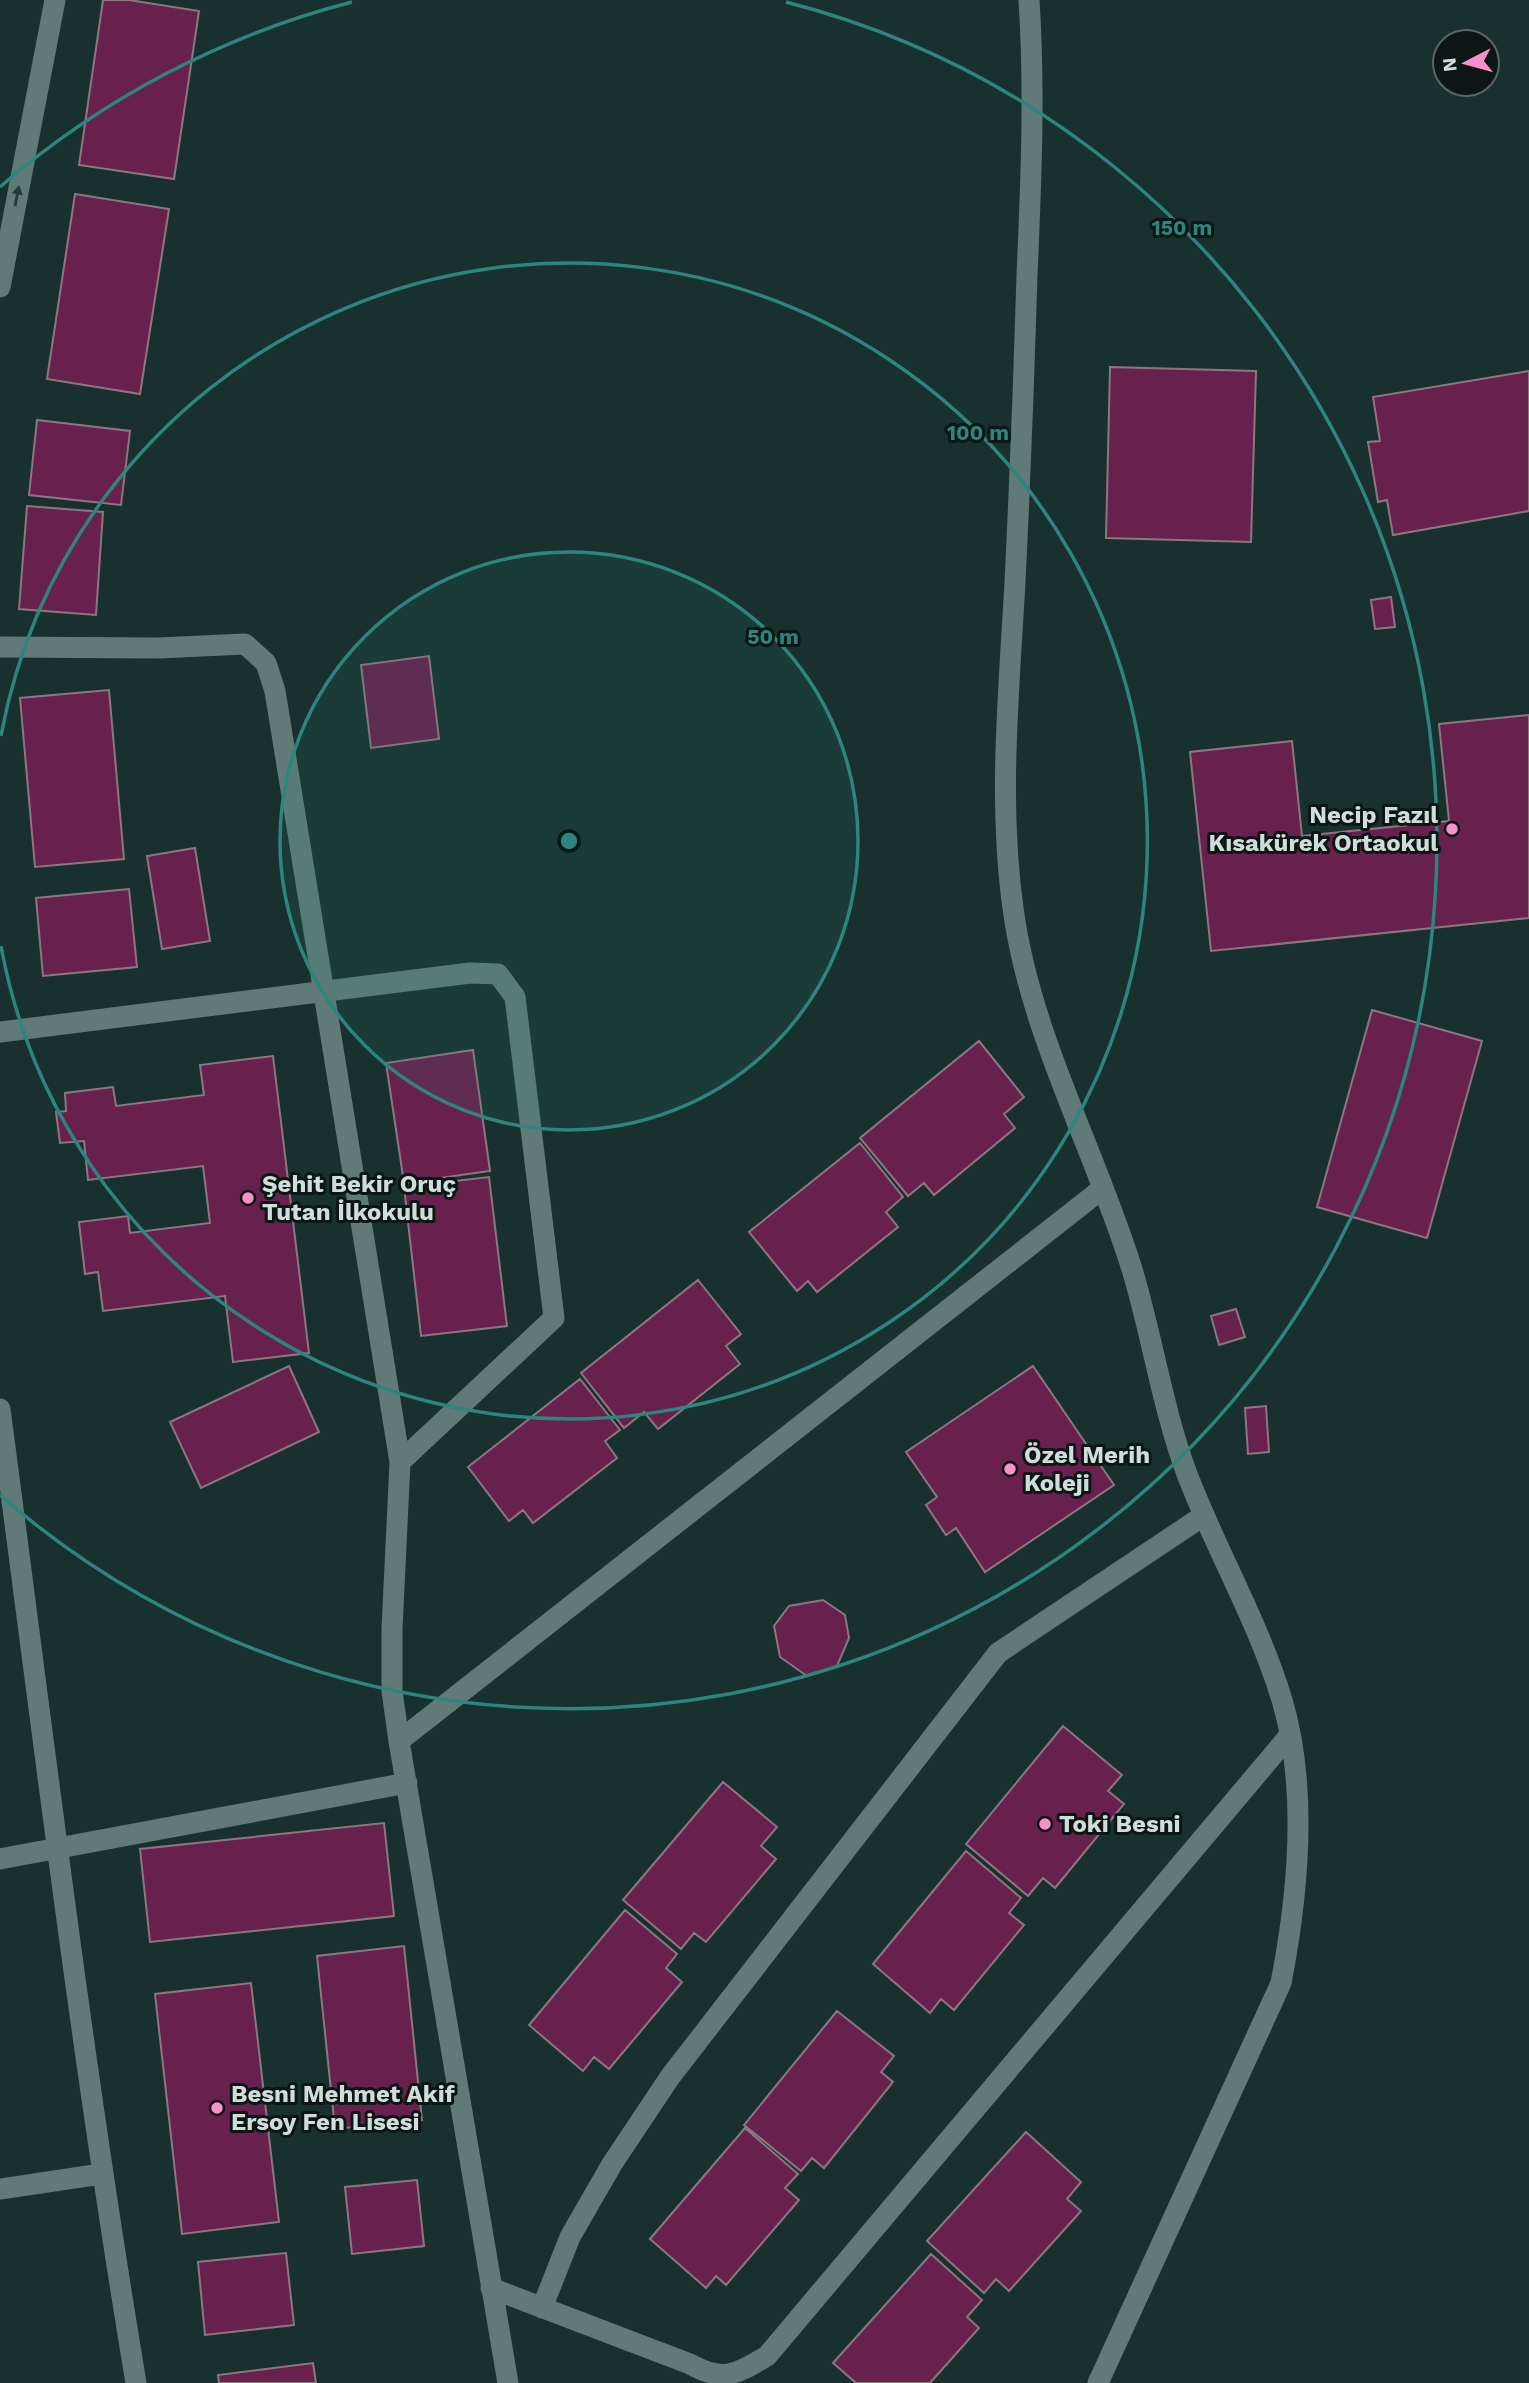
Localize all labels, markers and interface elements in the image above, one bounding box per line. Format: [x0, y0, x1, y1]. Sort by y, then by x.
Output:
north arrow [1431, 28, 1501, 98]
text: N [1437, 57, 1462, 73]
one-way arrow [12, 185, 23, 207]
text: 150 m [1152, 215, 1212, 240]
text: 100 m [947, 420, 1009, 445]
text: 50 m [747, 624, 799, 649]
place label: Necip Fazıl Kısakürek Ortaokul [1209, 801, 1438, 857]
marker: Necip Fazıl Kısakürek Ortaokul [1444, 821, 1460, 837]
centre of rings [557, 829, 581, 853]
place label: Şehit Bekir Oruç Tutan İlkokulu [262, 1170, 456, 1226]
marker: Şehit Bekir Oruç Tutan İlkokulu [240, 1190, 256, 1206]
place label: Özel Merih Koleji [1024, 1441, 1150, 1497]
marker: Özel Merih Koleji [1002, 1461, 1018, 1477]
place label: Toki Besni [1059, 1810, 1181, 1838]
marker: Toki Besni [1037, 1816, 1053, 1832]
place label: Besni Mehmet Akif Ersoy Fen Lisesi [231, 2080, 455, 2136]
marker: Besni Mehmet Akif Ersoy Fen Lisesi [209, 2100, 225, 2116]

